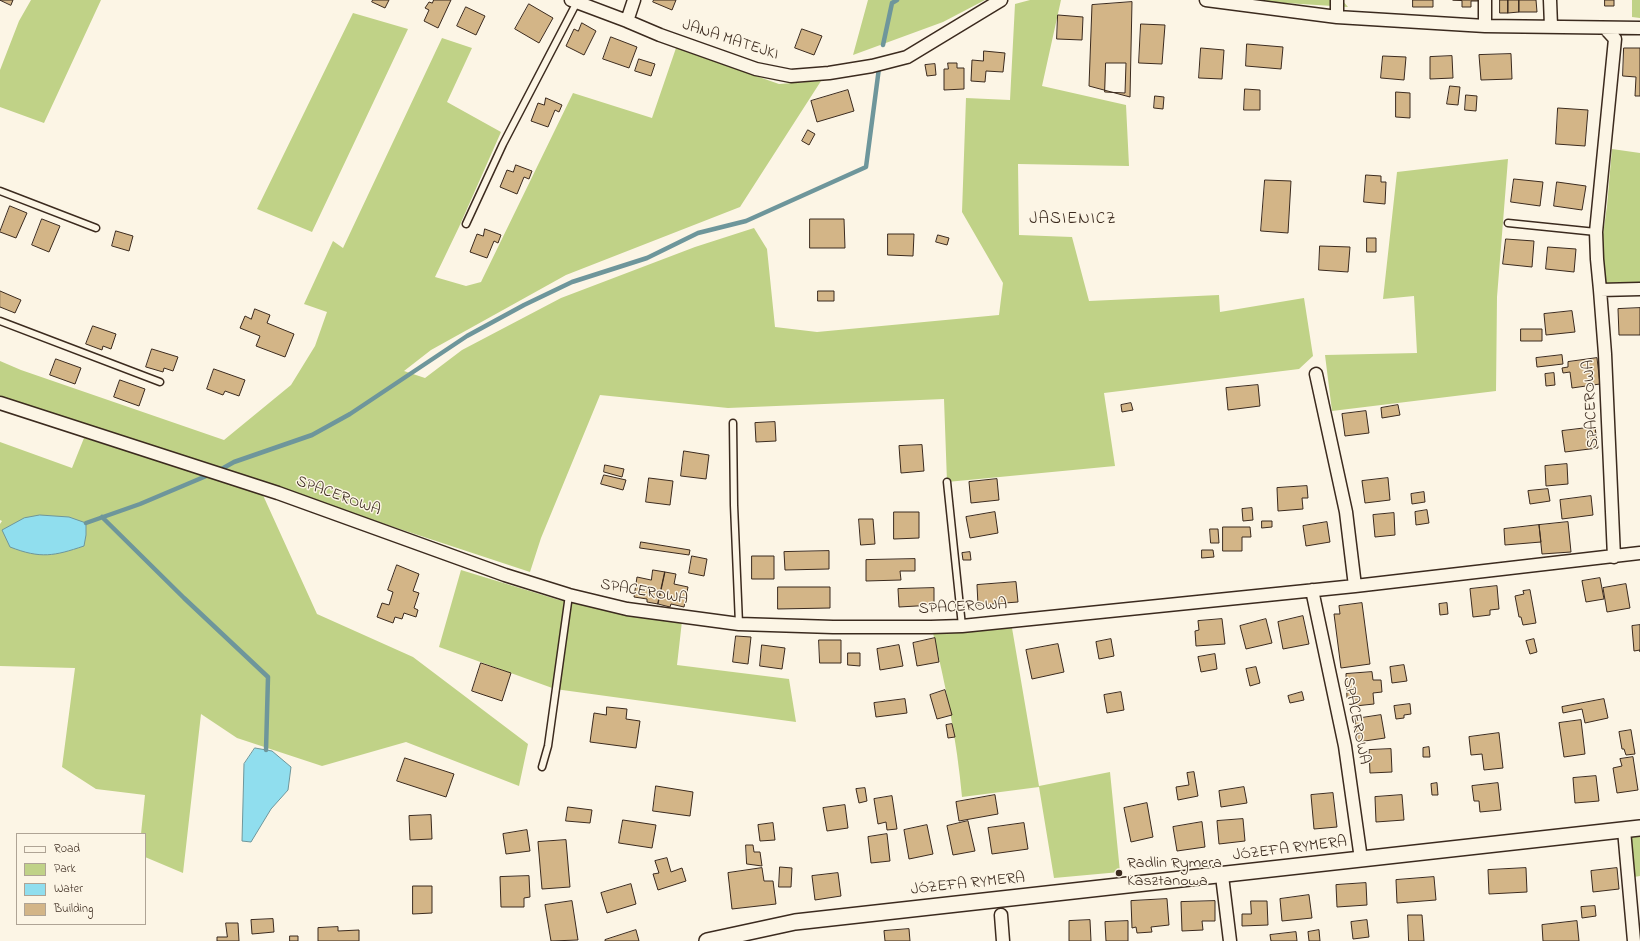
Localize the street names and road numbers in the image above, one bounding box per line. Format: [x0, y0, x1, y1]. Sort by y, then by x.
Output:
street label: JANA MATEJKI [679, 16, 781, 66]
street label: SPACEROWA [1580, 359, 1604, 449]
street label: SPACEROWA [293, 473, 383, 521]
street label: SPACEROWA [599, 576, 689, 610]
street label: SPACEROWA [918, 596, 1008, 620]
street label: SPACEROWA [1337, 676, 1373, 766]
street label: JÓZEFA RYMERA [1232, 833, 1348, 867]
street label: JÓZEFA RYMERA [910, 869, 1026, 901]

